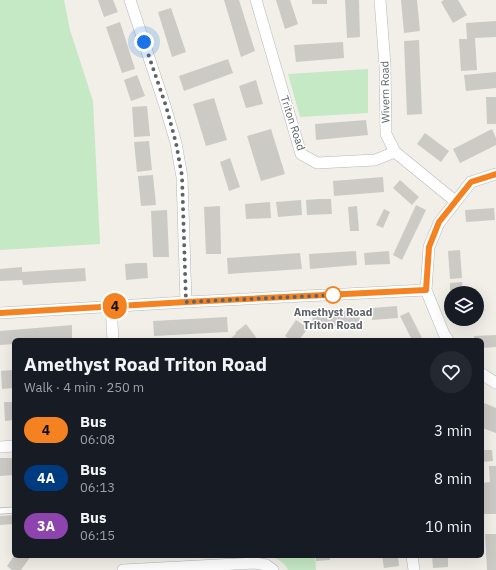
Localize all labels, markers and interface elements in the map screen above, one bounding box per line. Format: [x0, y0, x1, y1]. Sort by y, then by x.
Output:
your location [134, 32, 154, 52]
street label: Wivern Road [377, 61, 393, 123]
street label: Triton Road [278, 94, 308, 152]
marker: Amethyst Road Triton Road [324, 286, 342, 304]
map controls [444, 286, 484, 326]
button: layers [444, 286, 484, 326]
line badge: 4 [102, 293, 128, 319]
text: 4 [111, 297, 119, 315]
place label: Amethyst Road Triton Road [294, 305, 372, 332]
button: heart [430, 351, 472, 393]
text: Amethyst Road Triton Road [24, 352, 267, 376]
text: Walk · 4 min · 250 m [24, 379, 144, 396]
text: Bus [80, 412, 107, 431]
text: 4 [42, 421, 50, 439]
text: 3 min [434, 421, 472, 440]
text: 06:08 [80, 431, 115, 448]
text: Bus [80, 460, 107, 479]
text: 4A [37, 469, 55, 487]
text: 8 min [434, 469, 472, 488]
text: 06:13 [80, 479, 115, 496]
text: Bus [80, 508, 107, 527]
text: 3A [37, 517, 55, 535]
text: 10 min [425, 517, 472, 536]
text: 06:15 [80, 527, 115, 544]

